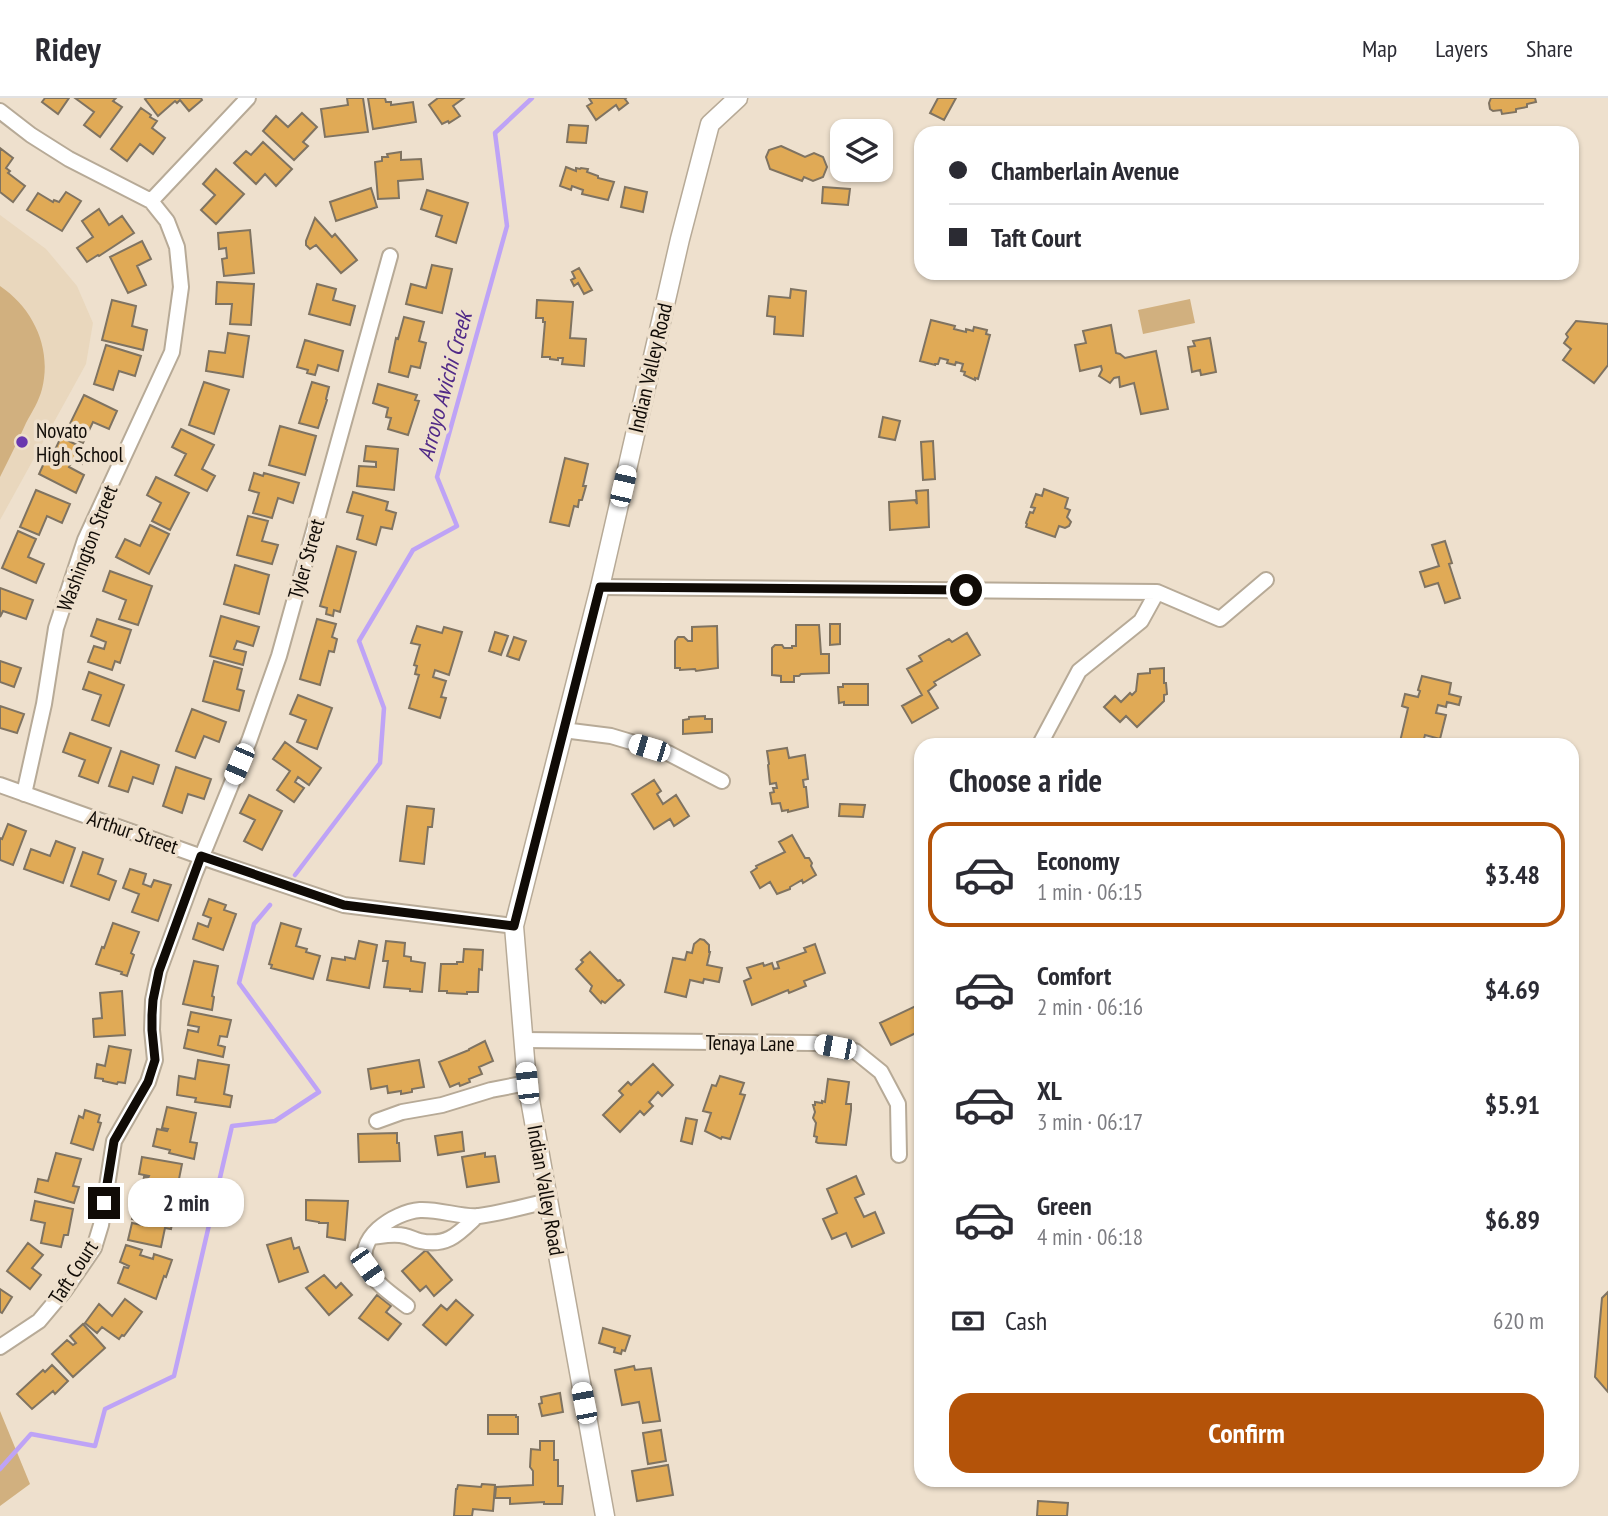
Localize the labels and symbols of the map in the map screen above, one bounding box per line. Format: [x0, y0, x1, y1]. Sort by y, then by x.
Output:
street label: Indian Valley Road [622, 301, 678, 435]
water label: Arroyo Avichi Creek [410, 306, 479, 463]
place label: Novato High School [36, 417, 123, 468]
marker: Novato High School [14, 434, 30, 450]
car [609, 463, 638, 509]
street label: Washington Street [51, 481, 123, 615]
street label: Tyler Street [282, 515, 330, 602]
route start [950, 574, 982, 606]
car [626, 732, 673, 764]
car [222, 741, 257, 787]
street label: Arthur Street [84, 804, 182, 860]
street label: Tenaya Lane [705, 1029, 795, 1057]
car [813, 1033, 858, 1061]
car [515, 1061, 540, 1105]
street label: Indian Valley Road [521, 1123, 571, 1257]
callout: 2 min [128, 1178, 244, 1228]
route end [88, 1187, 120, 1219]
street label: Taft Court [42, 1235, 104, 1309]
car [347, 1244, 388, 1290]
car [570, 1380, 599, 1426]

